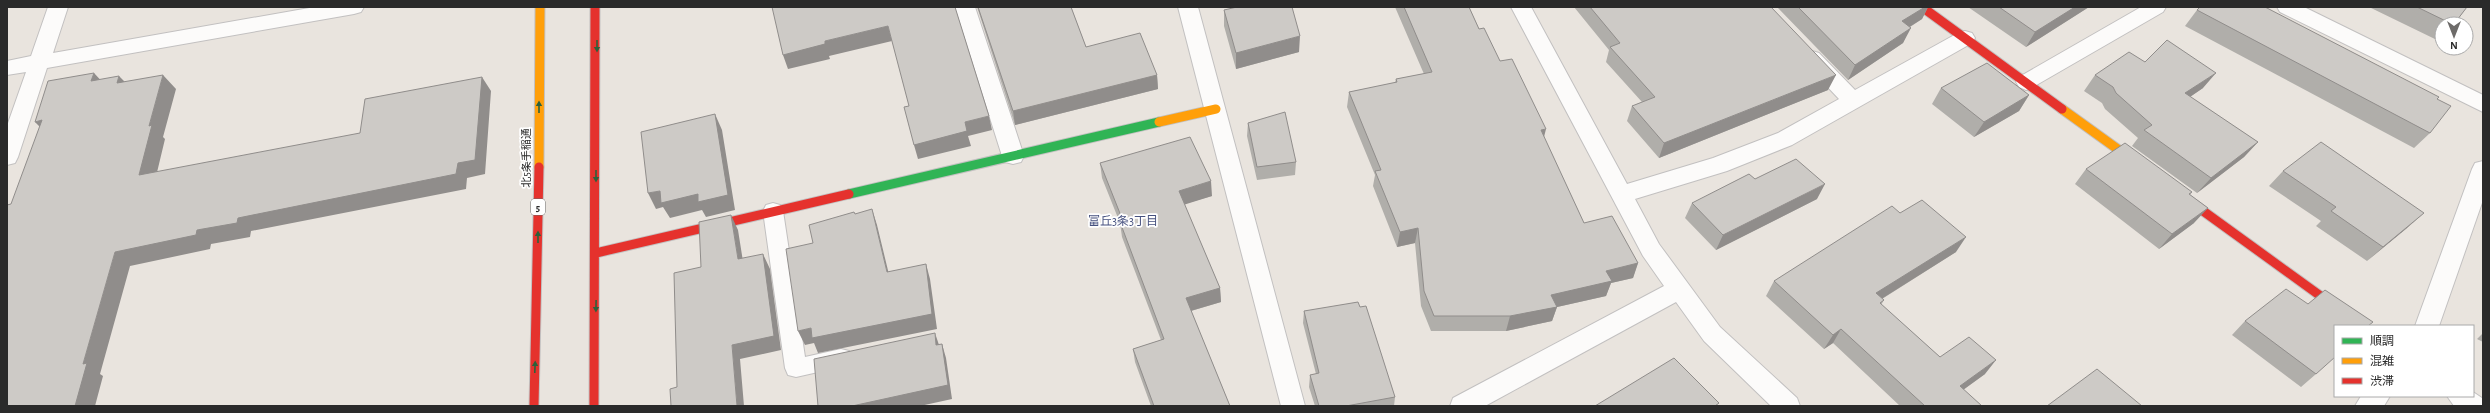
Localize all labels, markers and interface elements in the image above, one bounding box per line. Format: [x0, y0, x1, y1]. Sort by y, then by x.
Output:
north arrow [2434, 16, 2474, 56]
one-way arrow [594, 40, 600, 53]
text: N [2450, 40, 2458, 51]
one-way arrow [536, 100, 542, 113]
street label: 北5条手稲通 [520, 128, 532, 188]
one-way arrow [593, 170, 599, 183]
road number: 5 [531, 199, 545, 215]
district label: 富丘3条3丁目 [1088, 214, 1158, 227]
one-way arrow [535, 230, 541, 243]
one-way arrow [593, 300, 599, 313]
legend [2334, 325, 2474, 397]
text: 順調 [2370, 335, 2394, 347]
text: 混雑 [2370, 354, 2394, 367]
one-way arrow [532, 360, 538, 373]
text: 渋滞 [2370, 375, 2394, 387]

